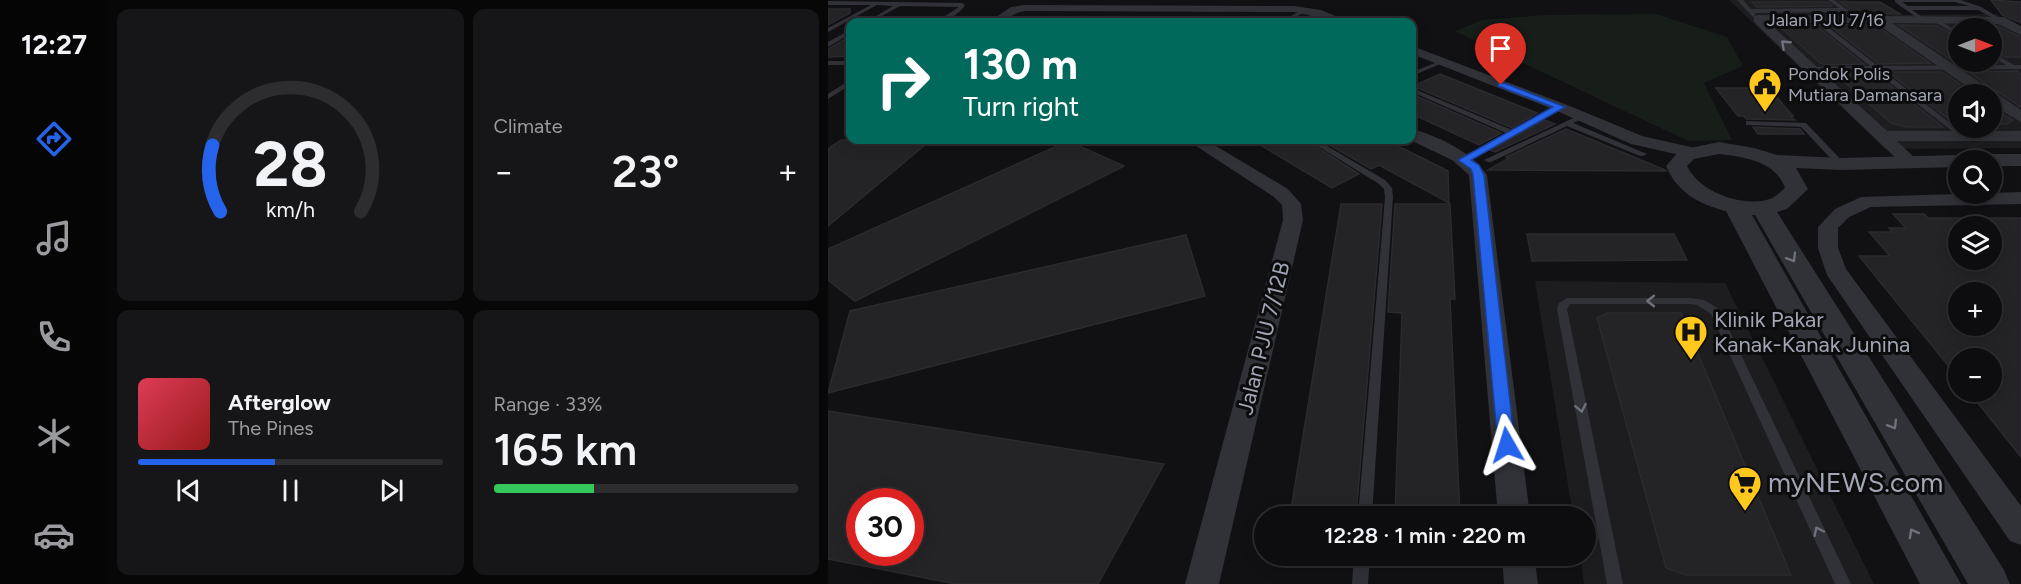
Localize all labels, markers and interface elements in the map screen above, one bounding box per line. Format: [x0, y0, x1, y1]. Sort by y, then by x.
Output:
street label: Jalan PJU 7/16 [1766, 9, 1884, 31]
north arrow [1948, 18, 2002, 72]
map controls [1948, 18, 2002, 402]
pin [1475, 23, 1526, 85]
text: 12:27 [21, 28, 87, 61]
icon: arrive [1484, 32, 1517, 65]
text: 130 m [963, 39, 1078, 90]
one-way arrow [1781, 40, 1791, 51]
icon: right [864, 42, 942, 120]
place label: Pondok Polis Mutiara Damansara [1788, 63, 1942, 106]
public building icon: Pondok Polis Mutiara Damansara [1747, 66, 1783, 113]
button: sound [1948, 84, 2002, 138]
text: Turn right [963, 90, 1079, 123]
text: Climate [494, 114, 563, 138]
icon: directions [33, 118, 75, 160]
text: 28 [253, 127, 327, 202]
text: 23° [612, 144, 679, 198]
button: search [1948, 150, 2002, 204]
text: − [494, 152, 514, 191]
text: + [777, 152, 798, 191]
text: km/h [266, 197, 315, 222]
button: layers [1948, 216, 2002, 270]
icon: music [33, 217, 75, 259]
one-way arrow [1784, 252, 1796, 262]
street label: Jalan PJU 7/12B [1231, 259, 1296, 417]
button: + [1948, 282, 2002, 336]
one-way arrow [1647, 295, 1656, 307]
place label: Klinik Pakar Kanak-Kanak Junina [1714, 306, 1910, 358]
hospital icon: Klinik Pakar Kanak-Kanak Junina [1673, 314, 1709, 361]
icon: phone [33, 316, 75, 358]
button: − [1948, 348, 2002, 402]
text: Afterglow [228, 389, 331, 416]
text: Range · 33% [494, 392, 602, 416]
one-way arrow [1574, 403, 1587, 413]
position arrow [1475, 413, 1539, 477]
icon: climate [33, 415, 75, 457]
text: The Pines [228, 416, 314, 440]
one-way arrow [1885, 419, 1897, 429]
text: 165 km [494, 422, 637, 476]
supermarket icon: myNEWS.com [1727, 465, 1763, 512]
place label: myNEWS.com [1768, 466, 1943, 499]
icon: previous [172, 474, 205, 507]
icon: pause [274, 474, 307, 507]
icon: next [375, 474, 408, 507]
speed limit sign: 30 [846, 488, 924, 566]
icon: car [33, 514, 75, 556]
text: 12:28 · 1 min · 220 m [1324, 522, 1526, 549]
one-way arrow [1814, 527, 1826, 538]
one-way arrow [1909, 529, 1920, 539]

